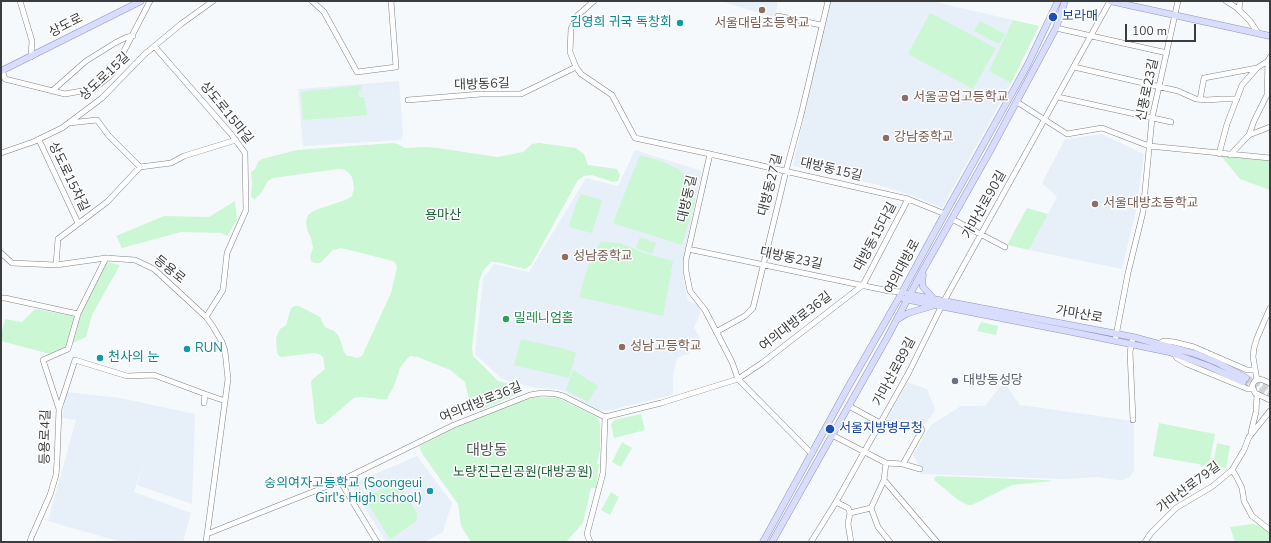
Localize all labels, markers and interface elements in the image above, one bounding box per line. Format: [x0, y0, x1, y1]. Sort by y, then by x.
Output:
marker: 서울대림초등학교 [757, 5, 767, 15]
place label: 보라매 [1062, 9, 1098, 25]
street label: 상도로 [46, 11, 86, 41]
marker: 보라매 [1047, 11, 1059, 23]
place label: 김영희 귀국 독창회 [570, 15, 672, 31]
place label: 서울대림초등학교 [714, 16, 810, 32]
scale bar [1127, 16, 1198, 42]
marker: 김영희 귀국 독창회 [675, 18, 685, 28]
text: 100 m [1132, 23, 1167, 39]
street label: 상도로15길 [76, 50, 134, 104]
street label: 신풍로23길 [1134, 57, 1162, 123]
street label: 대방동6길 [454, 76, 510, 94]
street label: 상도로15마길 [196, 79, 256, 147]
place label: 서울공업고등학교 [913, 90, 1009, 106]
marker: 서울공업고등학교 [900, 93, 910, 103]
place label: 강남중학교 [894, 130, 954, 146]
marker: 강남중학교 [881, 133, 891, 143]
street label: 상도로15차길 [44, 140, 92, 214]
street label: 대방동27길 [756, 152, 786, 218]
street label: 대방동15길 [798, 155, 864, 185]
street label: 가마산로90길 [960, 168, 1010, 242]
street label: 대방동길 [675, 174, 701, 224]
place label: 서울대방초등학교 [1103, 196, 1199, 212]
marker: 서울대방초등학교 [1090, 199, 1100, 209]
street label: 대방동15다길 [851, 200, 901, 274]
park label: 용마산 [425, 208, 461, 224]
street label: 여의대방로 [882, 237, 924, 297]
street label: 대방동23길 [758, 245, 824, 273]
place label: 성남중학교 [573, 249, 633, 265]
marker: 성남중학교 [560, 252, 570, 262]
street label: 등용로 [150, 253, 188, 287]
street label: 여의대방로36길 [757, 289, 835, 355]
street label: 가마산로 [1054, 303, 1104, 327]
place label: 밀레니엄홀 [514, 311, 574, 327]
marker: 밀레니엄홀 [501, 314, 511, 324]
street label: 가마산로89길 [870, 335, 920, 409]
place label: 성남고등학교 [630, 339, 702, 355]
place label: RUN [195, 341, 223, 357]
marker: 성남고등학교 [617, 342, 627, 352]
marker: RUN [182, 344, 192, 354]
place label: 천사의 눈 [108, 350, 159, 366]
marker: 천사의 눈 [95, 353, 105, 363]
place label: 대방동성당 [963, 373, 1023, 389]
marker: 대방동성당 [950, 376, 960, 386]
street label: 여의대방로36길 [438, 379, 524, 427]
street label: 등용로4길 [38, 409, 54, 465]
place label: 서울지방병무청 [839, 421, 923, 437]
marker: 서울지방병무청 [824, 423, 836, 435]
district label: 대방동 [466, 442, 508, 460]
street label: 가마산로79길 [1154, 459, 1224, 517]
park label: 노량진근린공원(대방공원) [453, 465, 593, 481]
place label: 숭의여자고등학교 (Soongeui Girl's High school) [264, 476, 422, 507]
marker: 숭의여자고등학교 (Soongeui Girl's High school) [425, 486, 435, 496]

